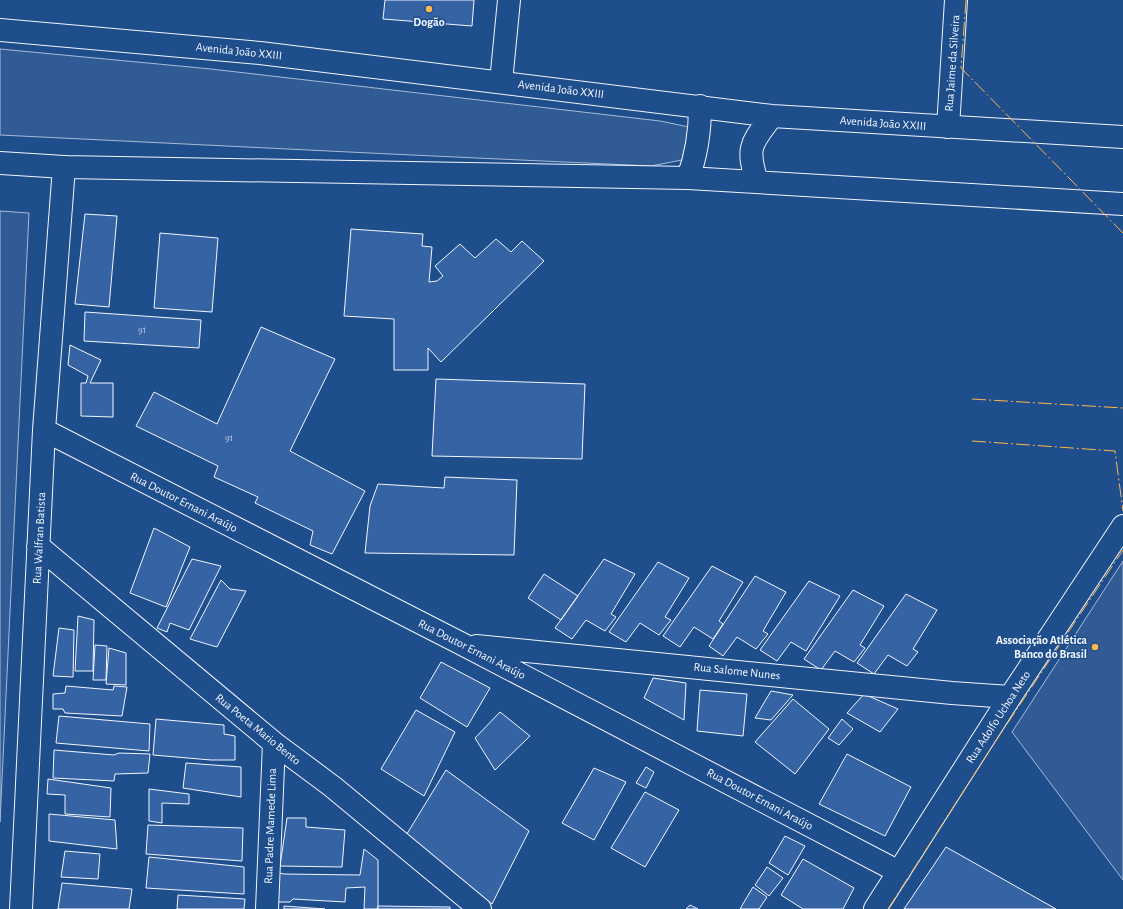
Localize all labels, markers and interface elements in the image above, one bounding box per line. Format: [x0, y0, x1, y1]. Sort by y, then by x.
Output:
marker: Dogão [424, 4, 434, 14]
street label: Rua Jaime da Silveira [943, 14, 961, 112]
place label: Dogão [413, 16, 445, 28]
street label: Avenida João XXIII [195, 41, 283, 61]
street label: Avenida João XXIII [517, 78, 605, 100]
street label: Avenida João XXIII [839, 114, 927, 132]
house number: 91 [138, 325, 146, 335]
house number: 91 [225, 433, 233, 443]
street label: Rua Doutor Ernani Araújo [128, 470, 240, 535]
street label: Rua Walfran Batista [31, 491, 47, 584]
street label: Rua Doutor Ernani Araújo [416, 617, 528, 682]
place label: Associação Atlética Banco do Brasil [996, 634, 1087, 660]
marker: Associação Atlética Banco do Brasil [1090, 642, 1100, 652]
street label: Rua Salome Nunes [693, 660, 781, 682]
street label: Rua Adolfo Uchoa Neto [964, 669, 1032, 765]
street label: Rua Poeta Mario Bento [213, 691, 303, 767]
street label: Rua Doutor Ernani Araújo [704, 766, 815, 833]
street label: Rua Padre Mamede Lima [262, 767, 278, 884]

